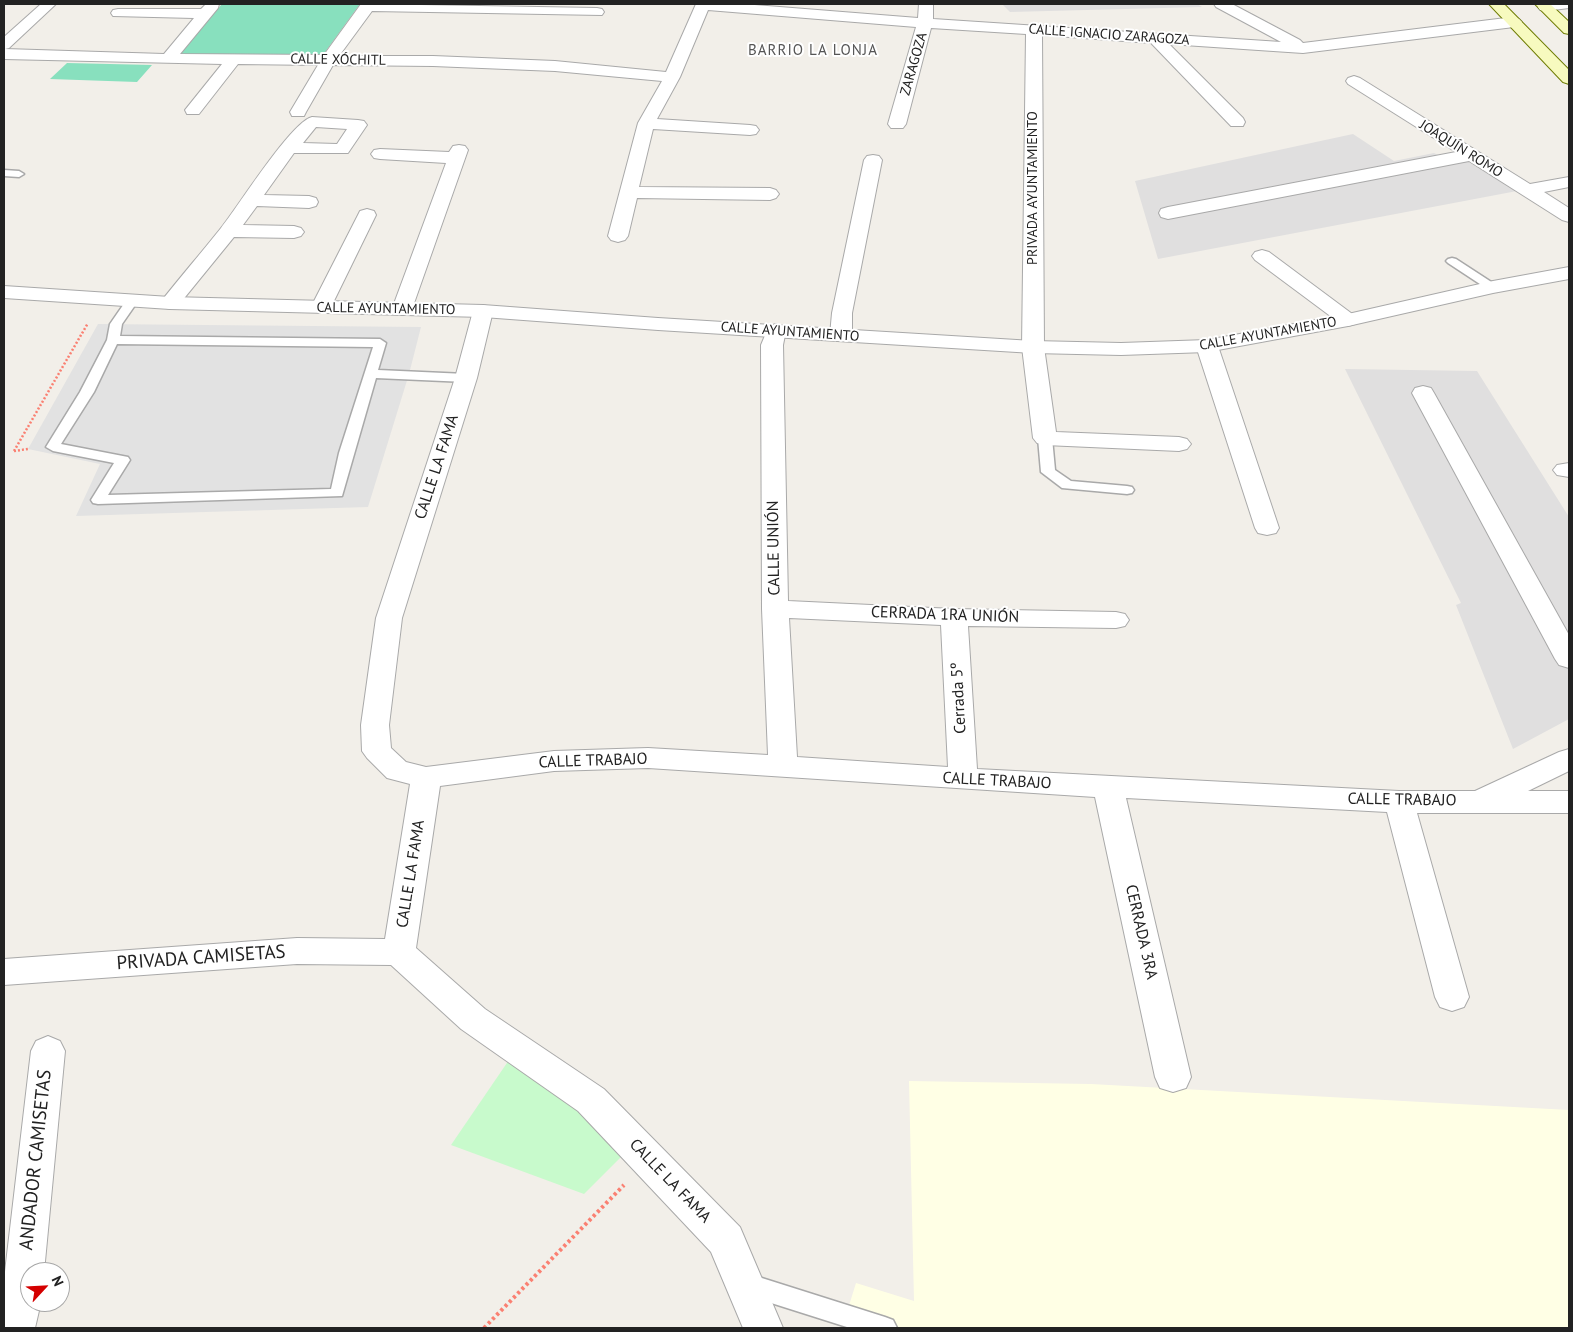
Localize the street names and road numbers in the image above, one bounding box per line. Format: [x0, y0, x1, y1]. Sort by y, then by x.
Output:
street label: CALLE IGNACIO ZARAGOZA [1028, 21, 1190, 49]
street label: ZARAGOZA [897, 31, 931, 97]
street label: CALLE XÓCHITL [290, 51, 386, 69]
street label: PRIVADA AYUNTAMIENTO [1025, 111, 1041, 265]
street label: JOAQUÍN ROMO [1416, 117, 1506, 181]
street label: CALLE AYUNTAMIENTO [316, 299, 456, 319]
street label: CALLE AYUNTAMIENTO [1198, 314, 1338, 354]
street label: CALLE AYUNTAMIENTO [720, 319, 860, 345]
street label: CALLE LA FAMA [411, 412, 463, 522]
street label: CALLE UNIÓN [764, 500, 784, 596]
street label: CERRADA 1RA UNIÓN [871, 603, 1019, 627]
street label: Cerrada 5º [948, 662, 970, 734]
street label: CALLE TRABAJO [538, 750, 648, 772]
street label: CALLE TRABAJO [942, 769, 1052, 793]
street label: CALLE TRABAJO [1347, 789, 1457, 811]
street label: CALLE LA FAMA [393, 819, 429, 929]
street label: CERRADA 3RA [1121, 883, 1161, 981]
street label: PRIVADA CAMISETAS [116, 941, 286, 975]
street label: ANDADOR CAMISETAS [15, 1069, 57, 1251]
street label: CALLE LA FAMA [625, 1135, 715, 1227]

